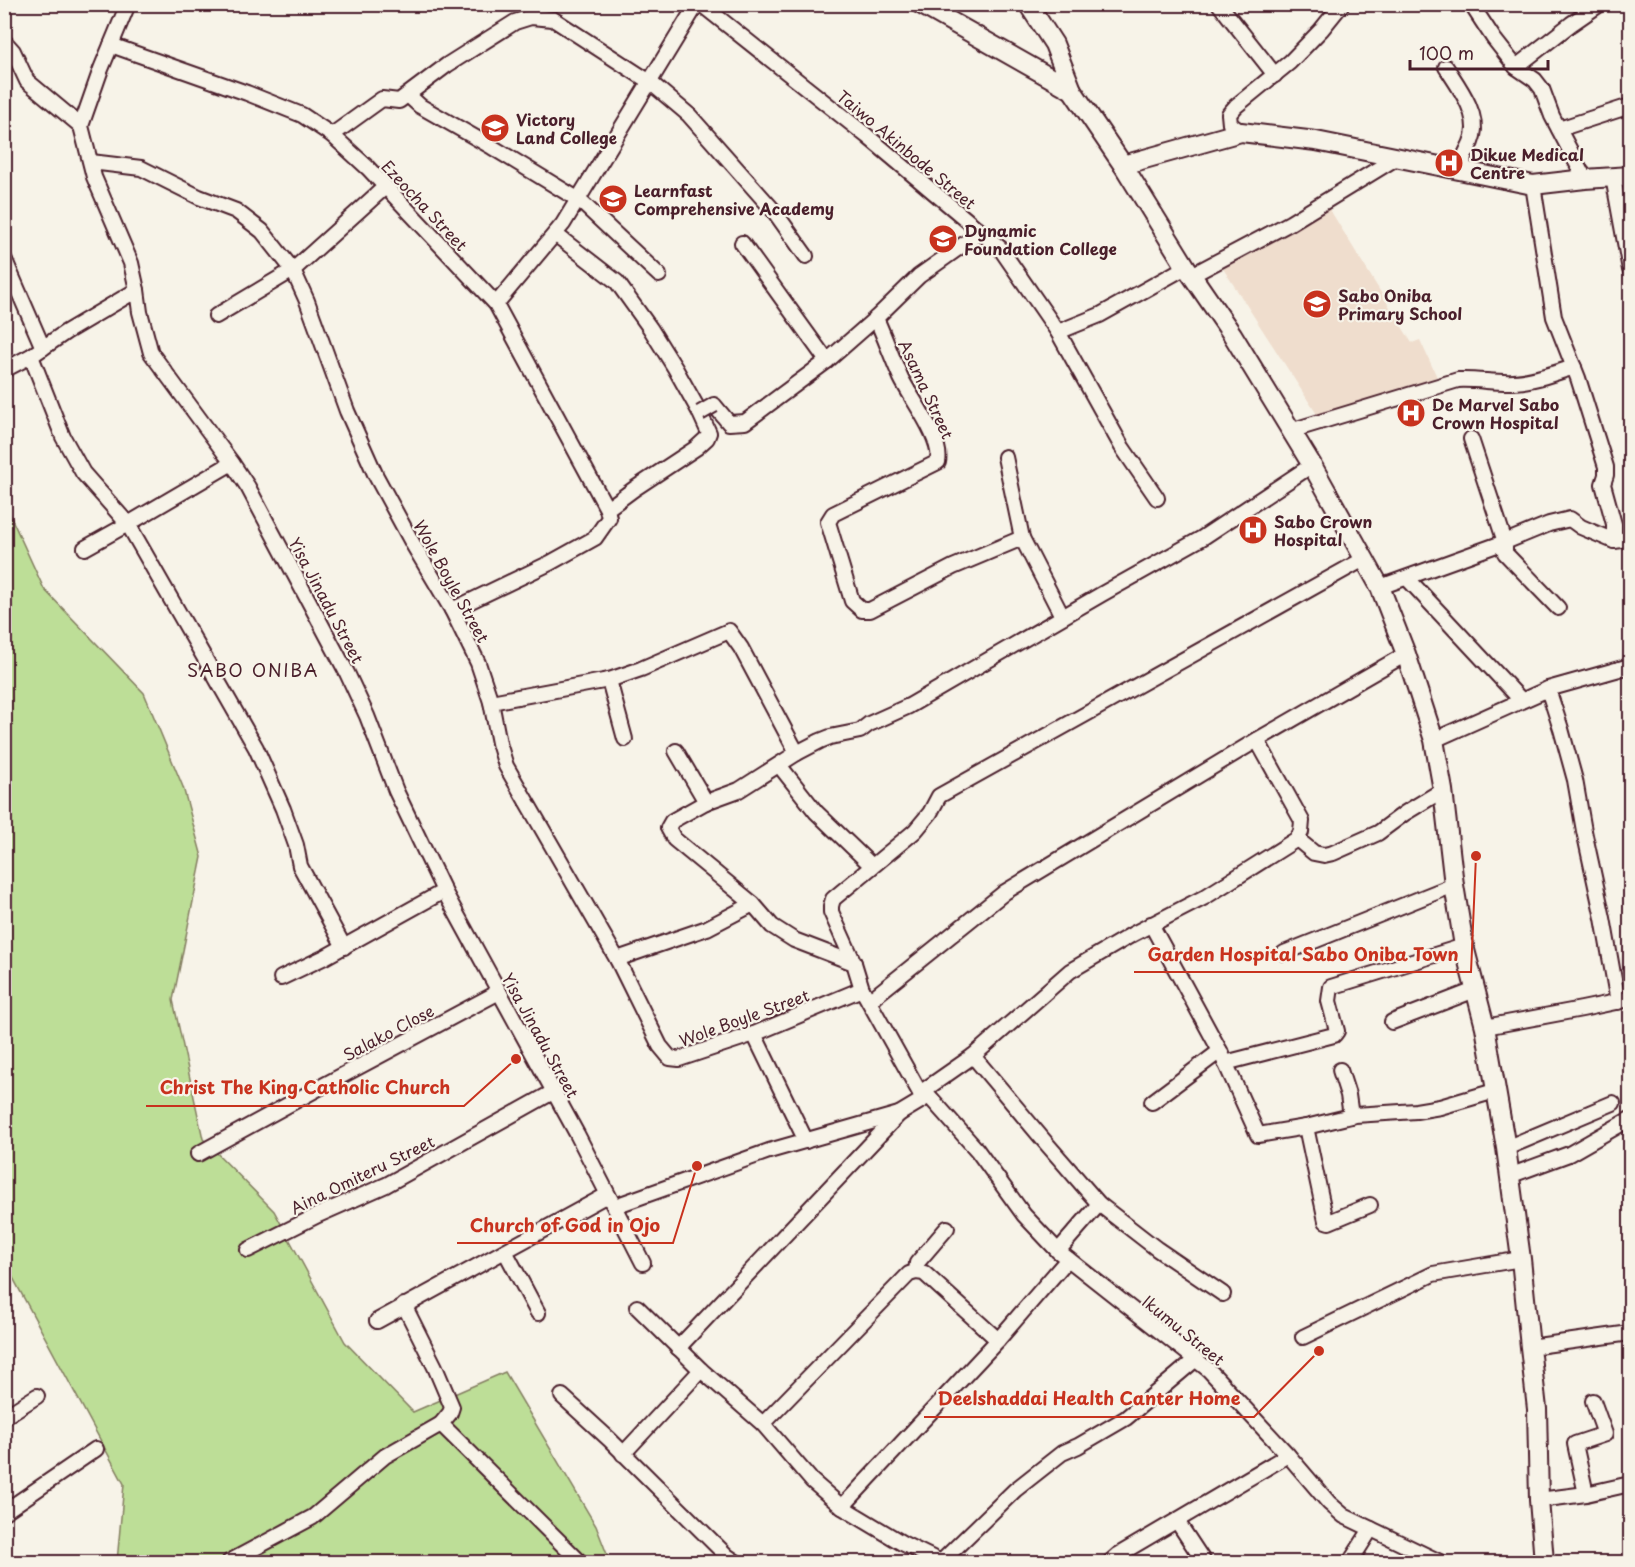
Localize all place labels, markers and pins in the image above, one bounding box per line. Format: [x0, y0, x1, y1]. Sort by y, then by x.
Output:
place label: Victory Land College [516, 107, 617, 149]
school or university icon: Victory Land College [479, 112, 511, 144]
place label: Dikue Medical Centre [1470, 142, 1584, 184]
hospital icon: Dikue Medical Centre [1433, 147, 1465, 179]
place label: Learnfast Comprehensive Academy [634, 178, 834, 220]
school or university icon: Learnfast Comprehensive Academy [597, 183, 629, 215]
place label: Dynamic Foundation College [964, 218, 1117, 260]
school or university icon: Dynamic Foundation College [927, 223, 959, 255]
place label: Sabo Oniba Primary School [1338, 283, 1462, 325]
school or university icon: Sabo Oniba Primary School [1301, 288, 1333, 320]
place label: De Marvel Sabo Crown Hospital [1432, 392, 1559, 434]
hospital icon: De Marvel Sabo Crown Hospital [1395, 397, 1427, 429]
place label: Sabo Crown Hospital [1274, 509, 1373, 551]
hospital icon: Sabo Crown Hospital [1237, 514, 1269, 546]
callout: Garden Hospital Sabo Oniba Town [1134, 936, 1471, 972]
callout: Christ The King Catholic Church [146, 1070, 464, 1106]
callout: Church of God in Ojo [457, 1207, 673, 1243]
callout: Deelshaddai Health Canter Home [924, 1381, 1254, 1417]

